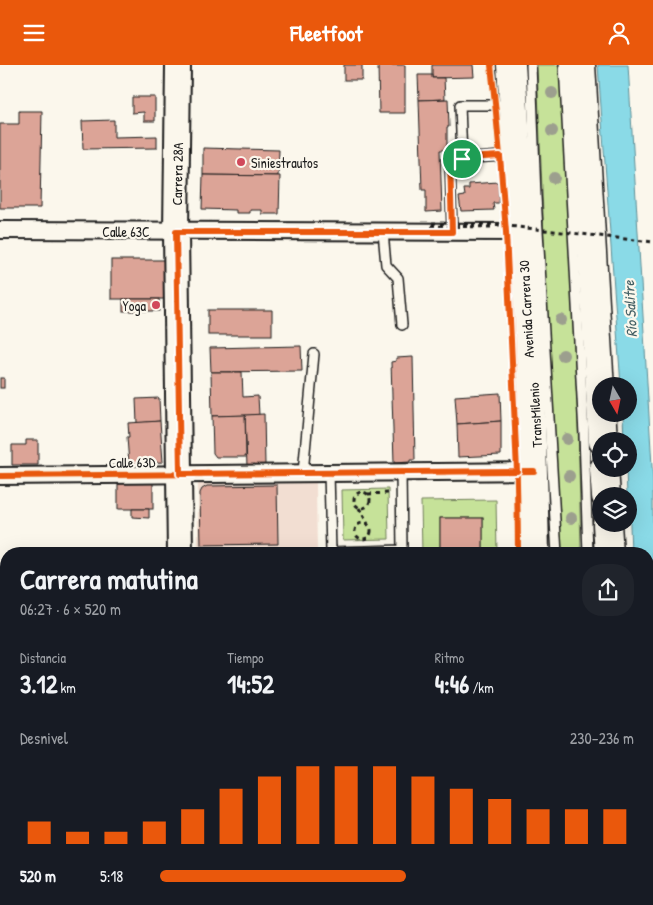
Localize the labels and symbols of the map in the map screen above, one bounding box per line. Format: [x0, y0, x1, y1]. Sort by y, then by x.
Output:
pin [441, 138, 483, 180]
street label: Carrera 28A [167, 142, 187, 206]
place label: Siniestrautos [251, 153, 318, 172]
marker: Siniestrautos [235, 156, 247, 168]
street label: Calle 63C [102, 222, 150, 241]
street label: Avenida Carrera 30 [514, 260, 538, 358]
water label: Río Salitre [618, 279, 642, 338]
place label: Yoga [122, 296, 146, 316]
marker: Yoga [150, 299, 162, 311]
north arrow [592, 377, 638, 423]
street label: TransMilenio [524, 382, 546, 448]
street label: Calle 63D [109, 452, 156, 472]

